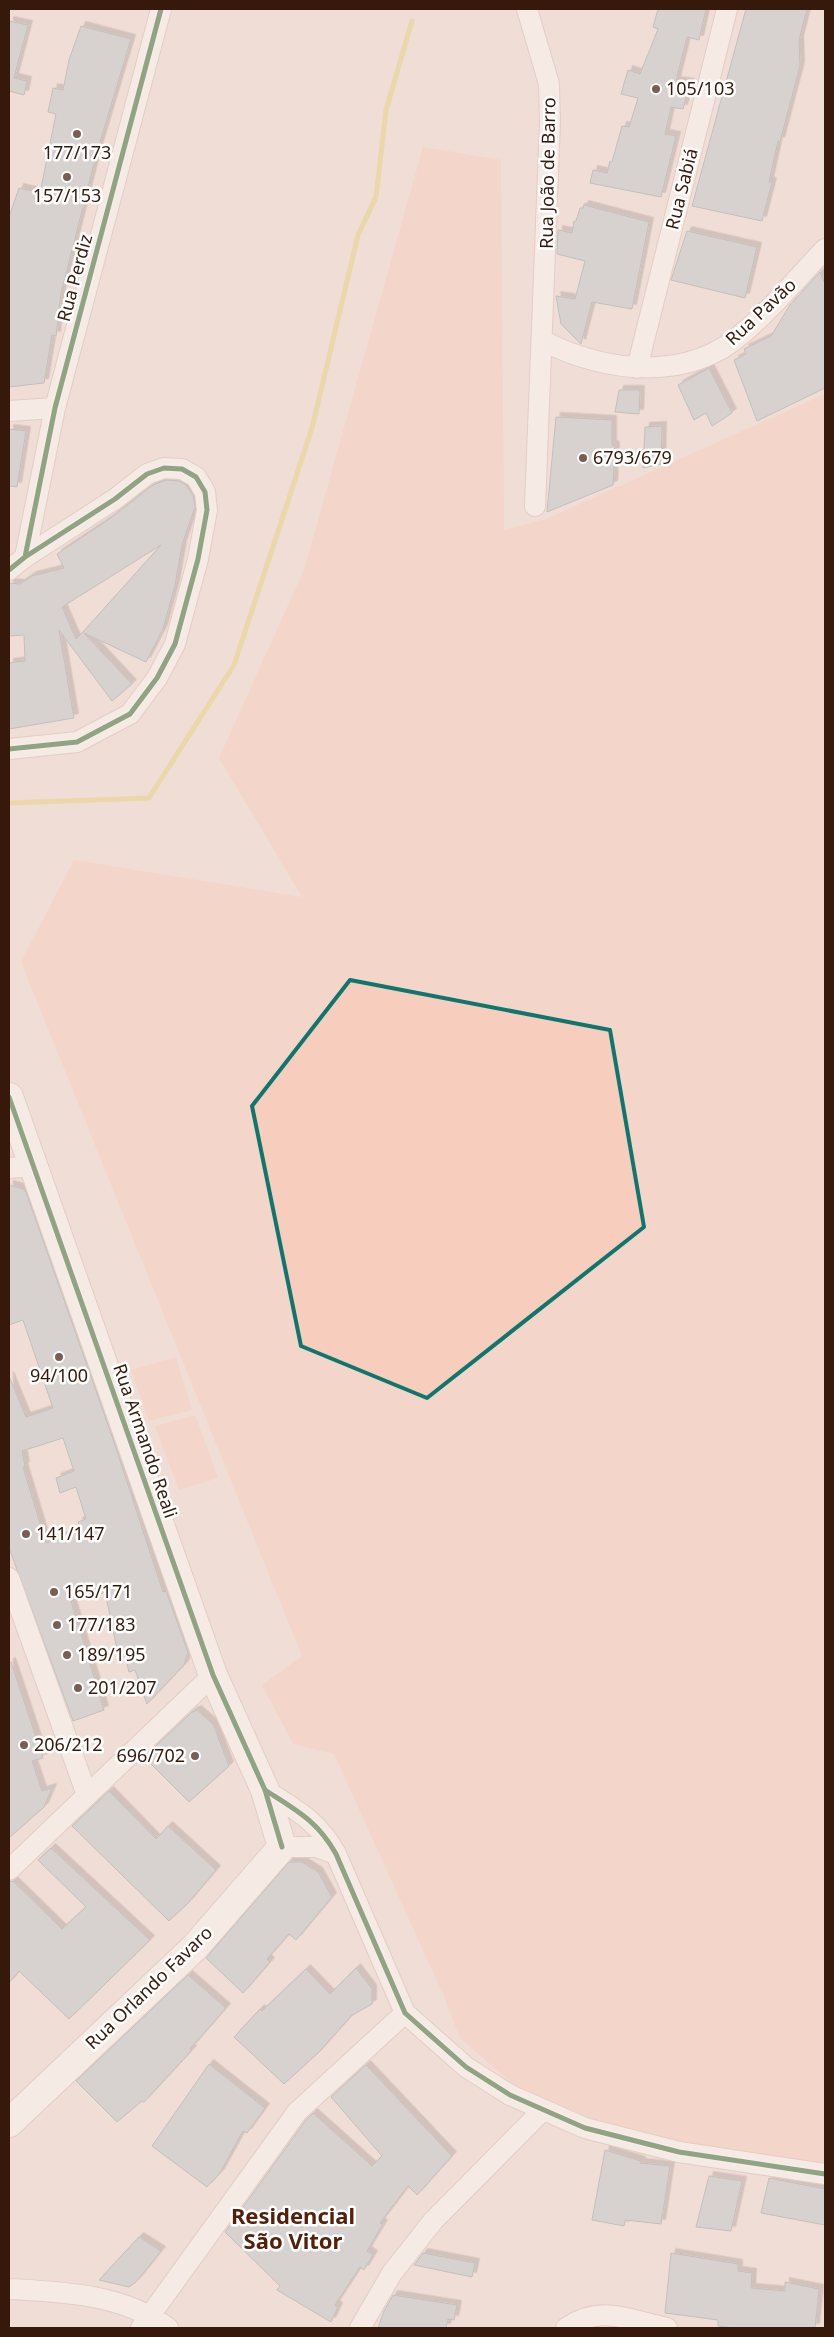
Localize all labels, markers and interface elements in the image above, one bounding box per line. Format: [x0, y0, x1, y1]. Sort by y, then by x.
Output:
place label: 105/103 [666, 76, 734, 100]
marker: 105/103 [650, 83, 662, 95]
street label: Rua João de Barro [534, 97, 560, 249]
marker: 177/173 [71, 128, 83, 140]
place label: 177/173 [43, 140, 111, 164]
street label: Rua Sabiá [659, 146, 703, 232]
marker: 157/153 [61, 171, 73, 183]
place label: 157/153 [33, 183, 101, 207]
street label: Rua Perdiz [51, 231, 97, 324]
street label: Rua Pavão [720, 272, 801, 350]
place label: 6793/679 [593, 445, 672, 469]
marker: 6793/679 [577, 452, 589, 464]
marker: 94/100 [53, 1351, 65, 1363]
street label: Rua Armando Reali [108, 1360, 184, 1521]
place label: 94/100 [30, 1363, 88, 1387]
place label: 141/147 [36, 1521, 104, 1545]
marker: 141/147 [20, 1528, 32, 1540]
place label: 165/171 [64, 1579, 132, 1603]
marker: 165/171 [48, 1586, 60, 1598]
place label: 177/183 [67, 1612, 135, 1636]
marker: 177/183 [51, 1619, 63, 1631]
place label: 189/195 [77, 1642, 145, 1666]
marker: 189/195 [61, 1649, 73, 1661]
place label: 201/207 [88, 1675, 156, 1699]
marker: 201/207 [72, 1682, 84, 1694]
place label: 206/212 [34, 1732, 102, 1756]
marker: 206/212 [18, 1739, 30, 1751]
place label: 696/702 [117, 1743, 185, 1767]
marker: 696/702 [189, 1750, 201, 1762]
street label: Rua Orlando Favaro [80, 1920, 217, 2054]
district label: Residencial São Vitor [231, 2200, 355, 2255]

